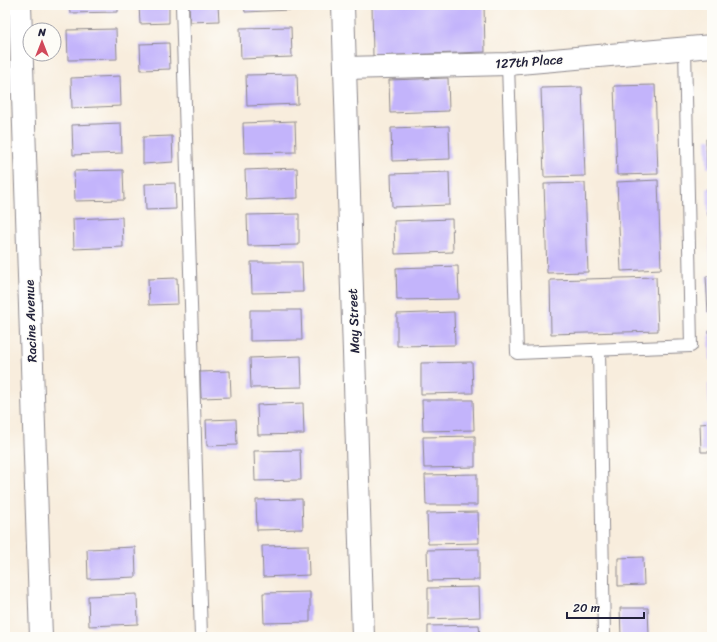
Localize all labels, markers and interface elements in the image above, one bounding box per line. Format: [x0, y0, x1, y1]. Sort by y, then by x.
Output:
north arrow [22, 22, 62, 62]
text: N [37, 23, 46, 42]
street label: 127th Place [494, 48, 564, 75]
street label: Racine Avenue [18, 279, 43, 363]
street label: May Street [341, 288, 366, 354]
scale bar [567, 594, 644, 620]
text: 20 m [573, 597, 600, 619]

